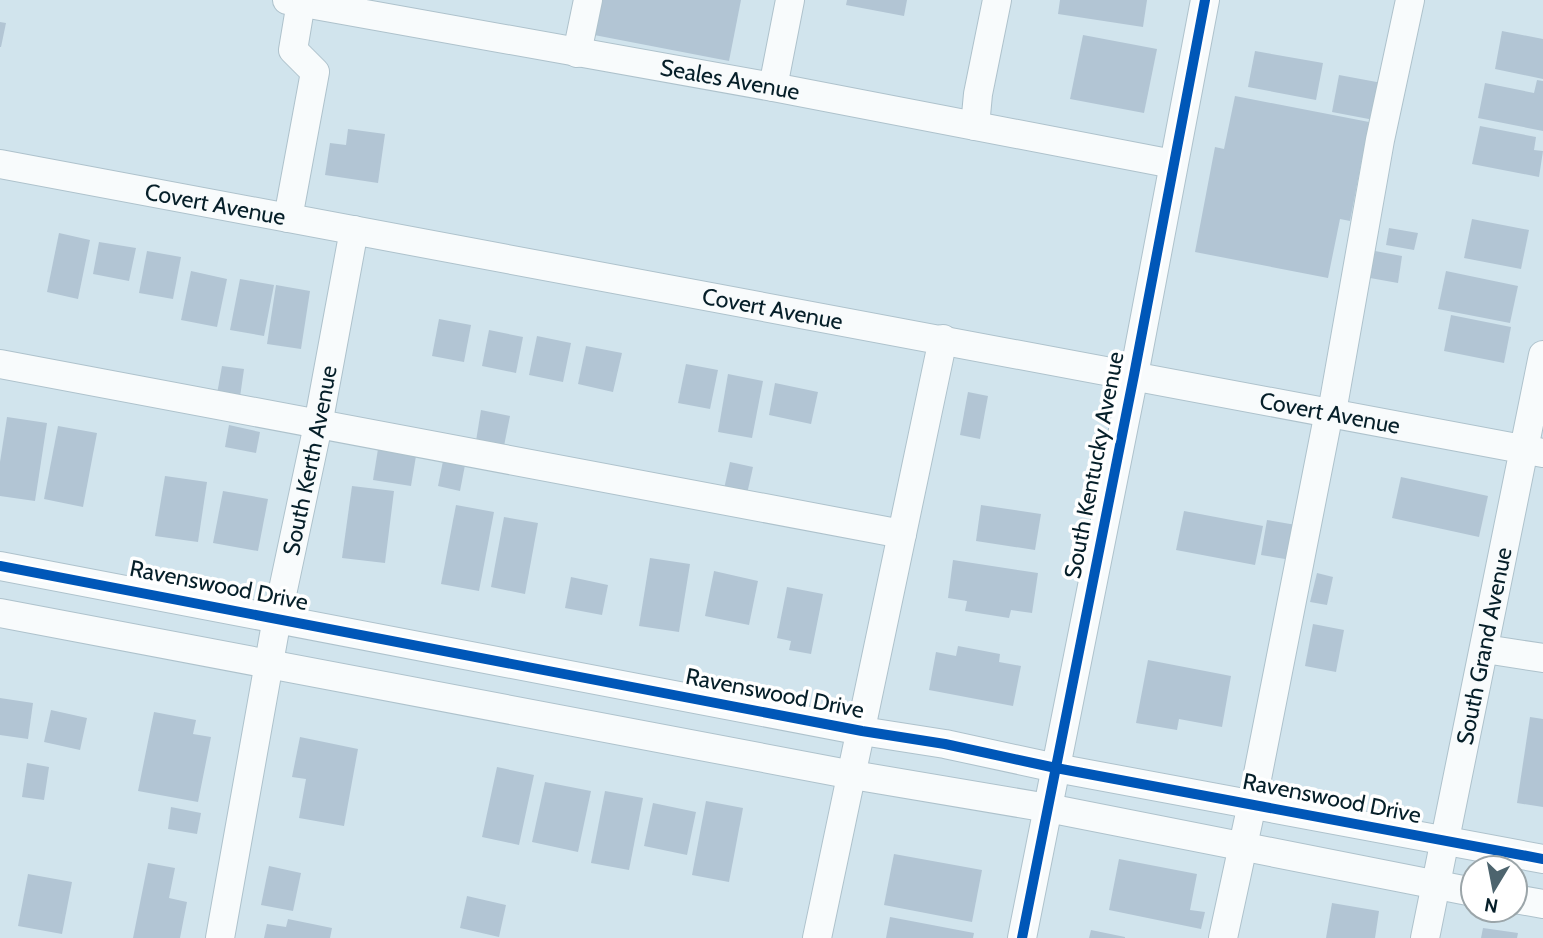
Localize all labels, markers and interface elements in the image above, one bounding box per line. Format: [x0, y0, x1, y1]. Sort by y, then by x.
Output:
street label: Seales Avenue [658, 53, 802, 106]
street label: Covert Avenue [143, 177, 288, 231]
street label: Covert Avenue [700, 282, 845, 336]
street label: South Kentucky Avenue [1058, 349, 1130, 581]
street label: South Kerth Avenue [277, 363, 343, 558]
street label: Covert Avenue [1257, 386, 1403, 440]
street label: South Grand Avenue [1450, 545, 1518, 747]
street label: Ravenswood Drive [127, 554, 311, 616]
street label: Ravenswood Drive [683, 662, 867, 724]
street label: Ravenswood Drive [1240, 767, 1424, 829]
north arrow [1459, 854, 1529, 924]
text: N [1483, 893, 1500, 918]

